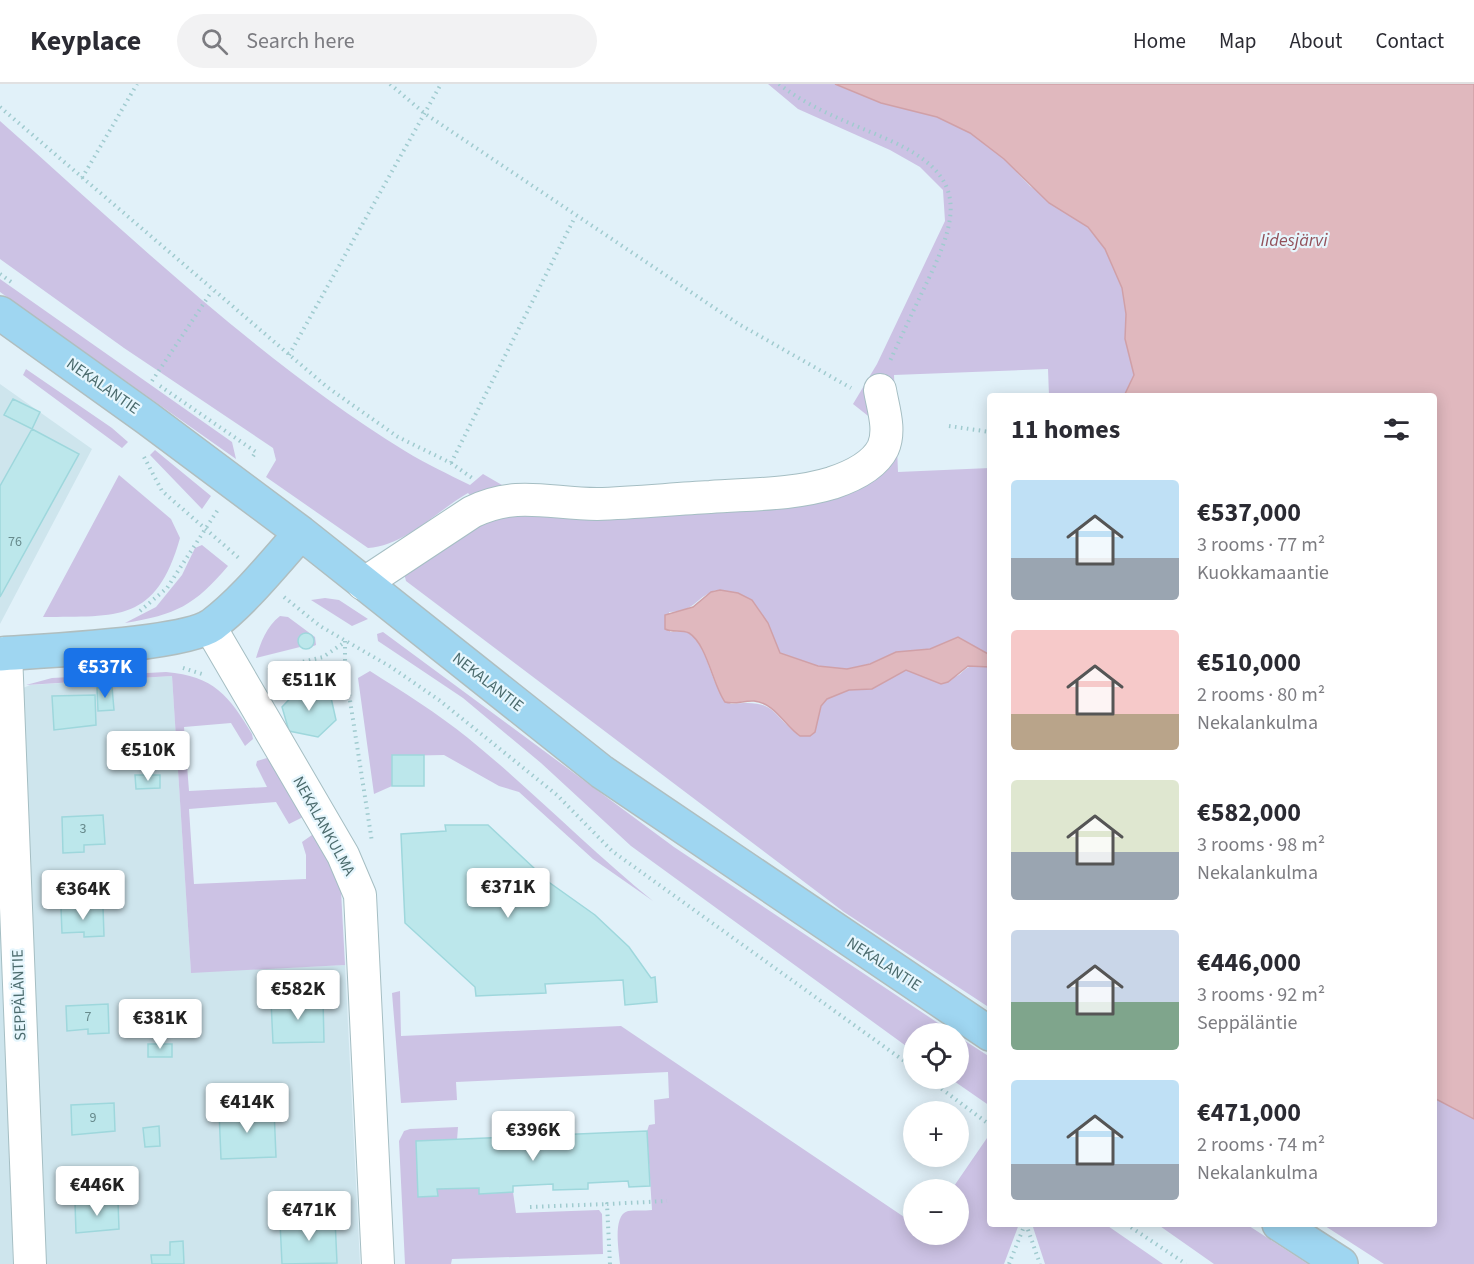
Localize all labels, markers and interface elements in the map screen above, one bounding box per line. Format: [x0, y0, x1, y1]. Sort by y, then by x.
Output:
search box [177, 14, 597, 68]
text: Keyplace [30, 21, 141, 61]
icon: search [198, 25, 231, 58]
text: Search here [246, 25, 355, 57]
text: Home [1133, 26, 1186, 56]
text: Map [1219, 26, 1257, 56]
text: About [1290, 26, 1342, 56]
text: Contact [1375, 26, 1444, 56]
water label: Iidesjärvi [1261, 228, 1328, 253]
street label: NEKALANTIE [62, 353, 144, 419]
text: 11 homes [1011, 411, 1120, 448]
icon: filters [1380, 413, 1413, 446]
text: €537,000 [1197, 494, 1301, 531]
icon: home [1059, 504, 1131, 576]
text: 3 rooms · 77 m² [1197, 531, 1325, 559]
house number: 76 [8, 532, 22, 552]
text: Kuokkamaantie [1197, 559, 1329, 587]
text: €510,000 [1197, 644, 1301, 681]
street label: NEKALANTIE [448, 647, 528, 717]
pin: €537K [63, 648, 147, 699]
text: €537K [78, 653, 132, 681]
icon: home [1059, 654, 1131, 726]
pin: €511K [267, 661, 351, 712]
text: €511K [282, 666, 336, 694]
text: 2 rooms · 80 m² [1197, 681, 1325, 709]
text: Nekalankulma [1197, 709, 1318, 737]
pin: €510K [106, 731, 190, 782]
text: €510K [121, 736, 175, 764]
street label: NEKALANKULMA [287, 772, 361, 880]
text: €582,000 [1197, 794, 1301, 831]
icon: home [1059, 804, 1131, 876]
house number: 3 [80, 819, 87, 839]
text: 3 rooms · 98 m² [1197, 831, 1325, 859]
text: Nekalankulma [1197, 859, 1318, 887]
pin: €371K [466, 868, 550, 919]
pin: €364K [41, 870, 125, 921]
text: €371K [481, 873, 535, 901]
text: €364K [56, 875, 110, 903]
street label: NEKALANTIE [843, 932, 925, 996]
text: €446,000 [1197, 944, 1301, 981]
street label: SEPPÄLÄNTIE [6, 949, 32, 1041]
icon: home [1059, 954, 1131, 1026]
pin: €582K [256, 970, 340, 1021]
text: €582K [271, 975, 325, 1003]
text: 3 rooms · 92 m² [1197, 981, 1325, 1009]
pin: €381K [118, 999, 202, 1050]
text: €381K [133, 1004, 187, 1032]
house number: 7 [85, 1007, 92, 1027]
text: Seppäläntie [1197, 1009, 1297, 1037]
map controls [903, 1023, 969, 1245]
button: locate [903, 1023, 969, 1089]
pin: €414K [205, 1083, 289, 1134]
text: €414K [220, 1088, 274, 1116]
text: €471,000 [1197, 1094, 1301, 1131]
button: + [903, 1101, 969, 1167]
icon: home [1059, 1104, 1131, 1176]
house number: 9 [90, 1108, 97, 1128]
pin: €396K [491, 1111, 575, 1162]
text: €396K [506, 1116, 560, 1144]
text: 2 rooms · 74 m² [1197, 1131, 1325, 1159]
text: Nekalankulma [1197, 1159, 1318, 1187]
pin: €446K [55, 1166, 139, 1217]
text: €446K [70, 1171, 124, 1199]
button: − [903, 1179, 969, 1245]
pin: €471K [267, 1191, 351, 1242]
text: €471K [282, 1196, 336, 1224]

